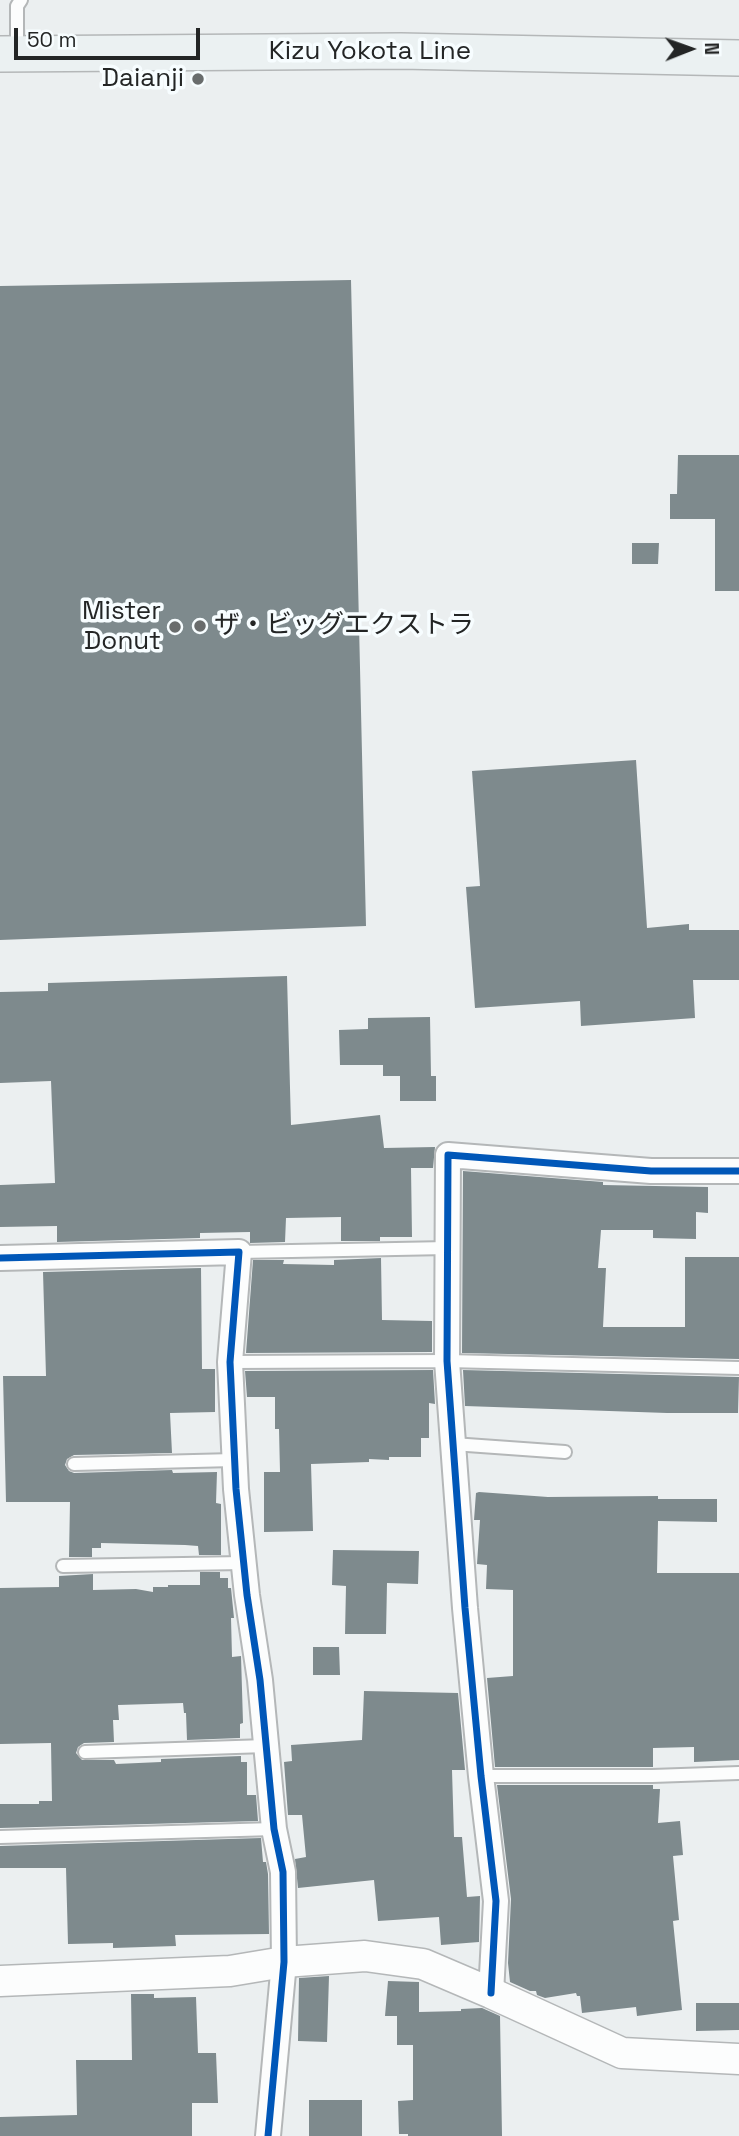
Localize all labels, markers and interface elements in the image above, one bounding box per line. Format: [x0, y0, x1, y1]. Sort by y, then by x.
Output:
scale bar [18, 14, 203, 58]
north arrow [655, 14, 725, 84]
text: 50 m [27, 26, 77, 53]
street label: Kizu Yokota Line [269, 36, 471, 68]
text: N [699, 42, 724, 55]
place label: Daianji [102, 63, 184, 95]
marker: Daianji [190, 71, 206, 87]
place label: Mister Donut [82, 596, 161, 658]
place label: ザ・ビッグエクストラ [214, 610, 474, 642]
marker: ザ・ビッグエクストラ [192, 618, 208, 634]
marker: Mister Donut [167, 619, 183, 635]

